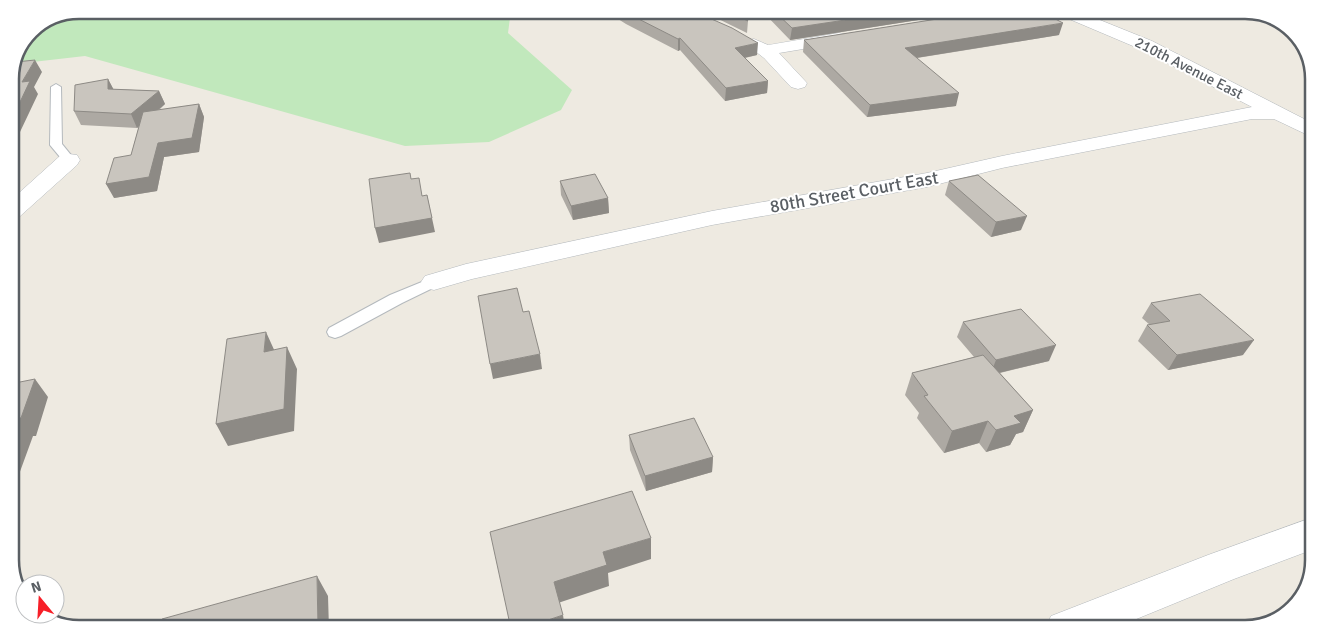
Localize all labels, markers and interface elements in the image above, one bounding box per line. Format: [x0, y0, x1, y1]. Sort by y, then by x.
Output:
street label: 210th Avenue East [1132, 33, 1246, 103]
street label: 80th Street Court East [768, 166, 940, 218]
north arrow [15, 574, 65, 624]
text: N [29, 578, 43, 597]

